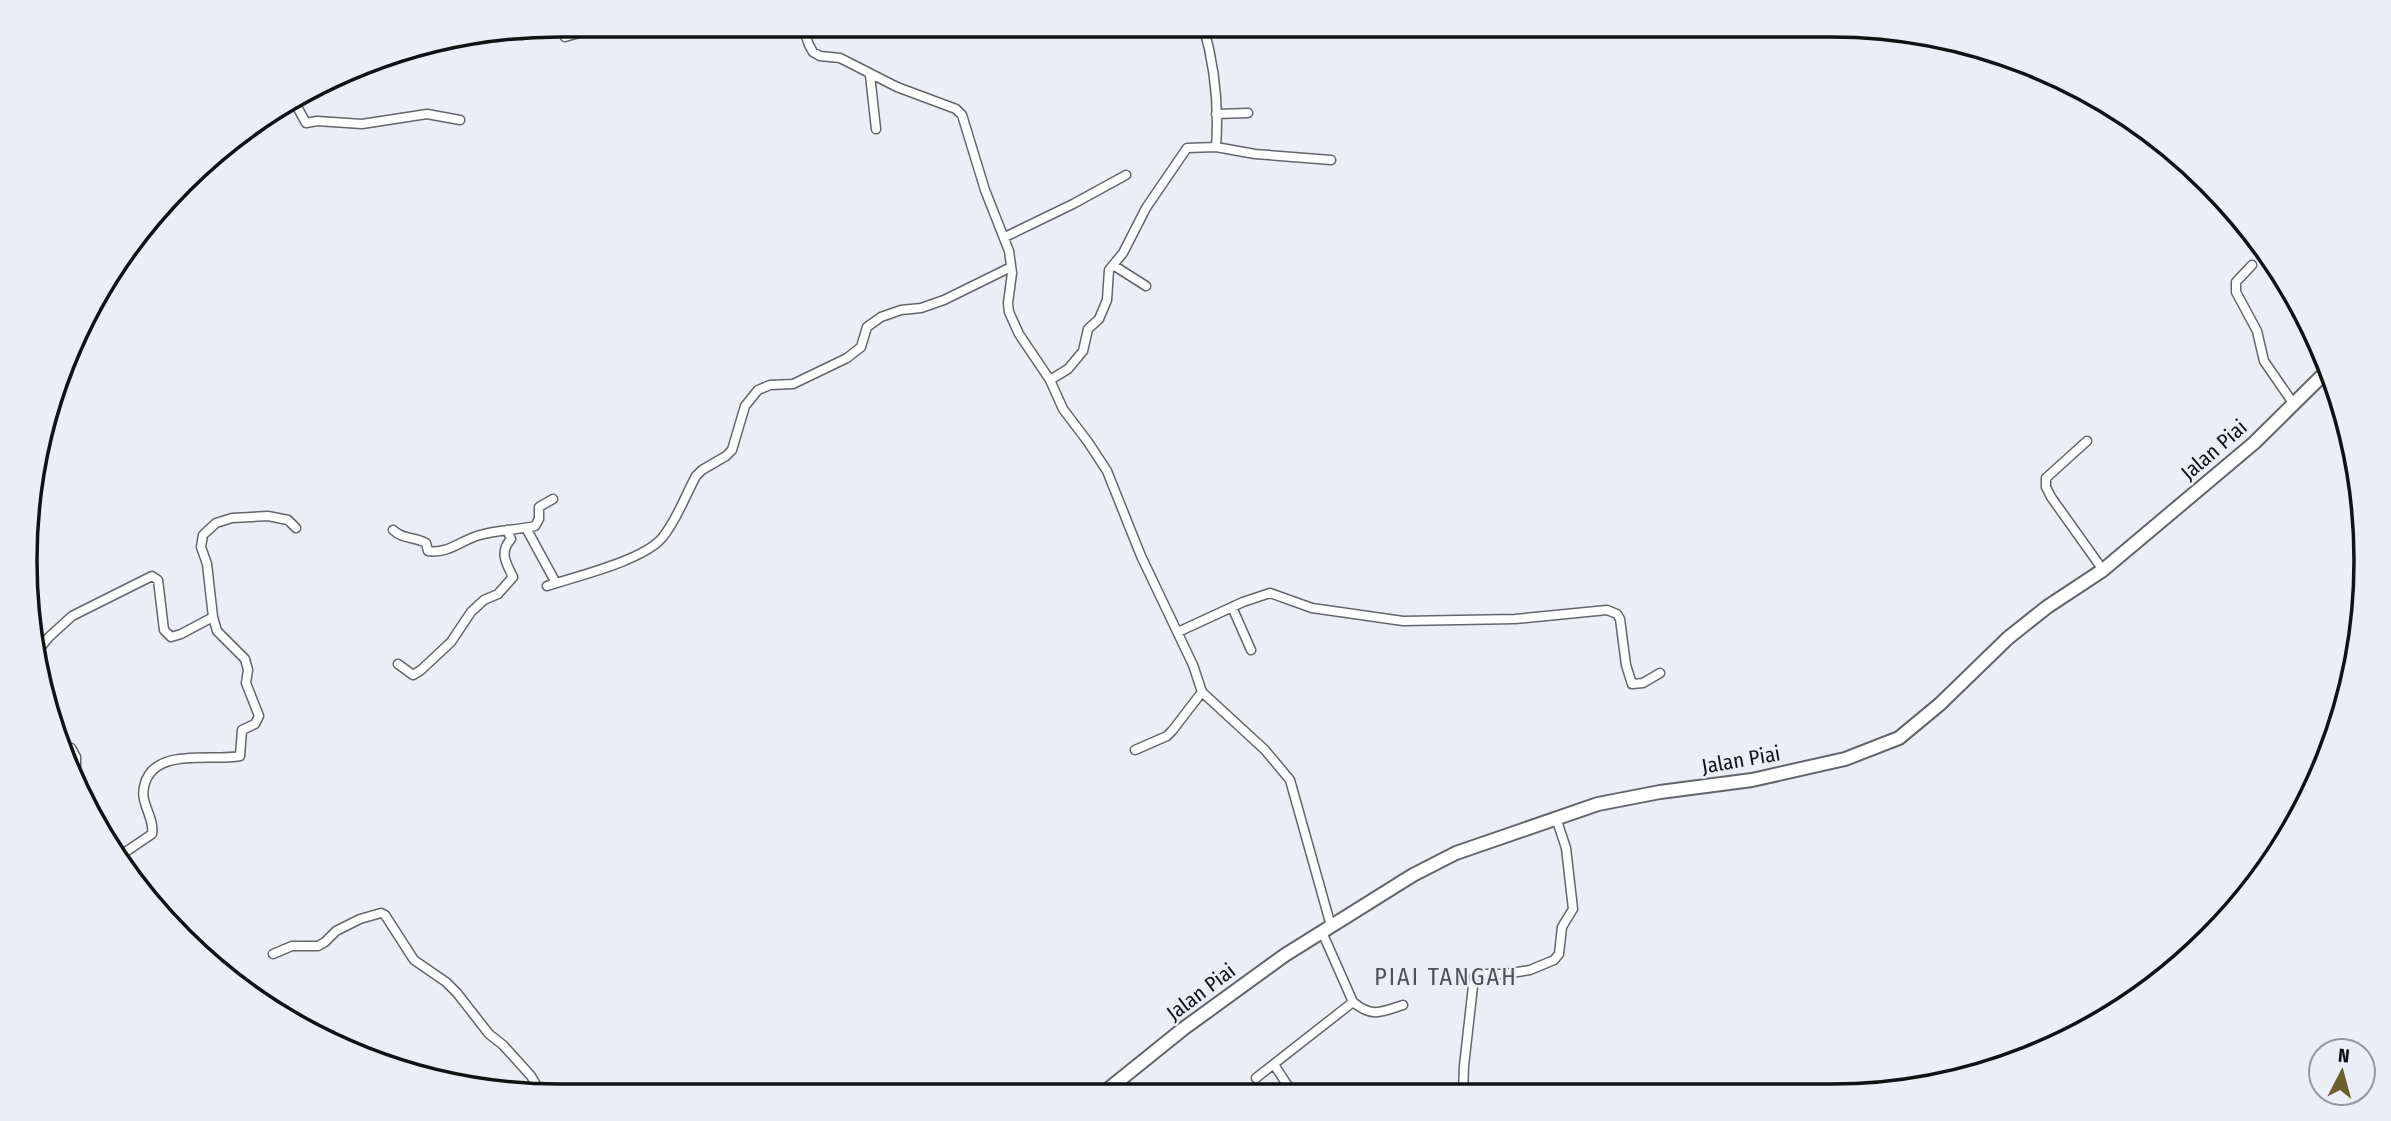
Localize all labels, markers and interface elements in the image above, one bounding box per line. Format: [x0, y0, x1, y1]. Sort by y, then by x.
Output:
street label: Jalan Piai [2176, 414, 2252, 486]
street label: Jalan Piai [1700, 740, 1782, 780]
street label: Jalan Piai [1161, 958, 1241, 1026]
district label: PIAI TANGAH [1374, 963, 1518, 991]
north arrow [2307, 1037, 2377, 1107]
text: N [2337, 1044, 2351, 1068]

